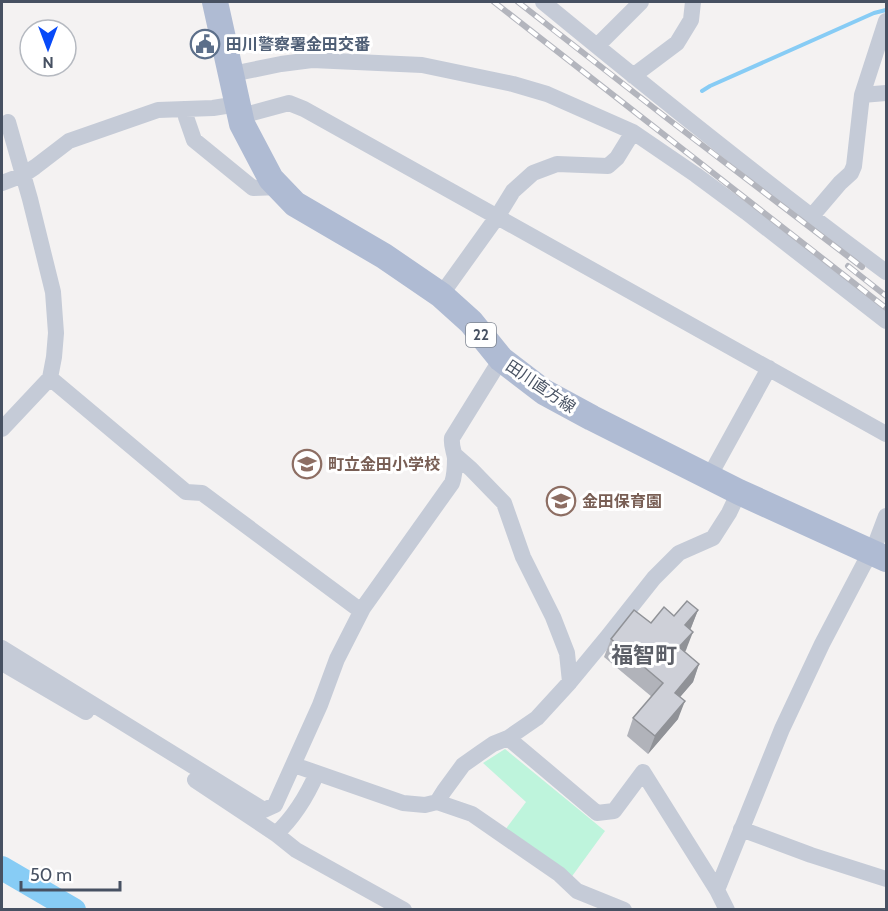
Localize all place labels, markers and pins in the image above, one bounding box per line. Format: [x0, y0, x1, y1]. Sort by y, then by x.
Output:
public building icon: 田川警察署金田交番 [189, 28, 221, 60]
place label: 田川警察署金田交番 [226, 35, 370, 54]
school or university icon: 町立金田小学校 [291, 448, 323, 480]
place label: 町立金田小学校 [328, 455, 440, 474]
school or university icon: 金田保育園 [545, 485, 577, 517]
place label: 金田保育園 [582, 492, 662, 511]

